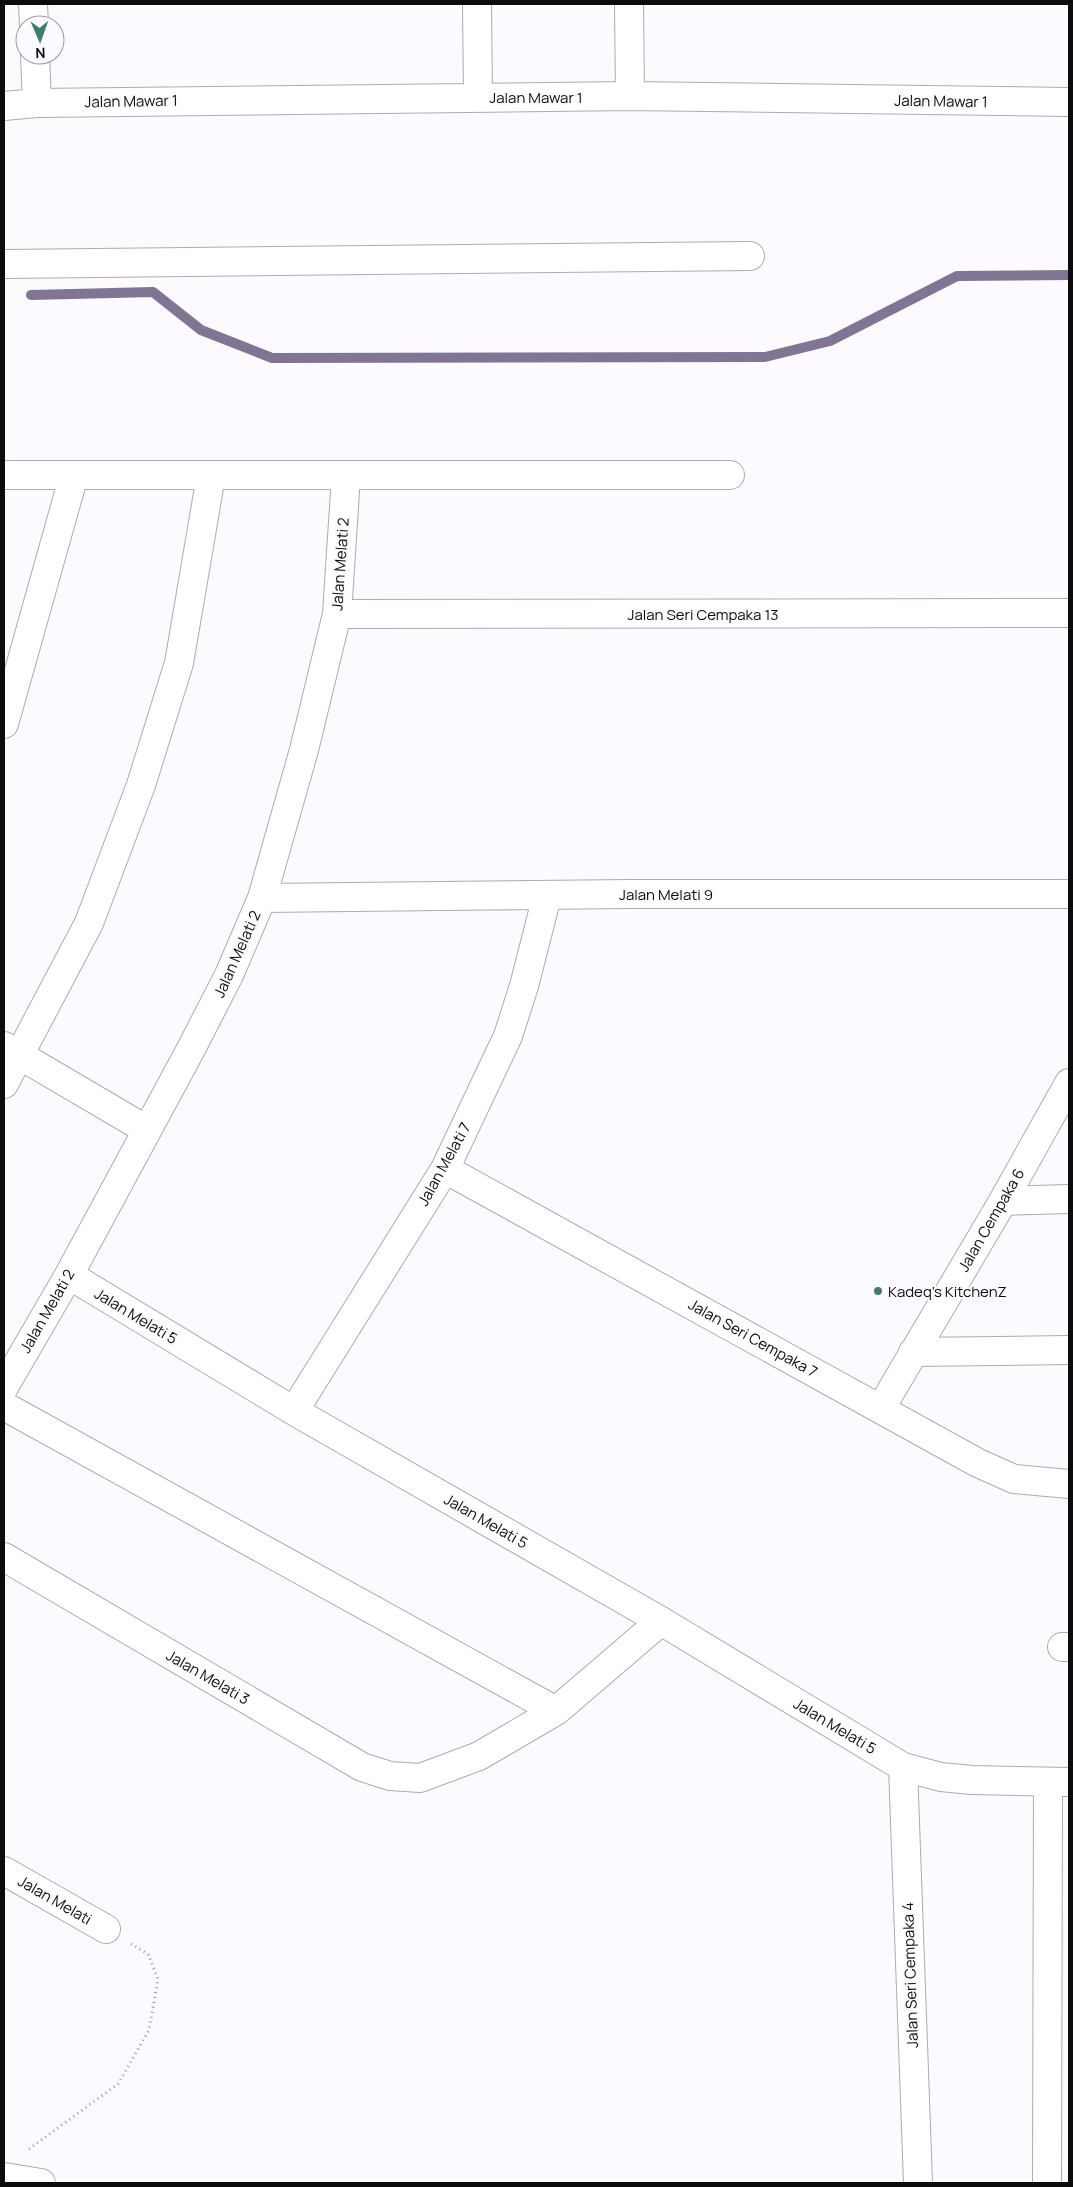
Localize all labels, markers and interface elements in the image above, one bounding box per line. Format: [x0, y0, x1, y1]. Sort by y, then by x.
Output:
north arrow [15, 15, 65, 65]
text: N [35, 44, 46, 63]
street label: Jalan Mawar 1 [489, 87, 583, 108]
street label: Jalan Mawar 1 [84, 90, 178, 112]
street label: Jalan Mawar 1 [894, 90, 988, 112]
street label: Jalan Melati 2 [326, 517, 354, 611]
street label: Jalan Seri Cempaka 13 [627, 604, 779, 625]
street label: Jalan Melati 9 [619, 884, 713, 905]
street label: Jalan Melati 2 [208, 907, 266, 1001]
street label: Jalan Melati 7 [412, 1119, 476, 1209]
street label: Jalan Cempaka 6 [953, 1164, 1029, 1276]
street label: Jalan Melati 2 [15, 1265, 79, 1357]
place label: Kadeq's KitchenZ [888, 1281, 1007, 1302]
street label: Jalan Melati 5 [91, 1283, 181, 1349]
marker: Kadeq's KitchenZ [872, 1285, 884, 1297]
street label: Jalan Seri Cempaka 7 [685, 1294, 821, 1382]
street label: Jalan Melati 5 [440, 1489, 532, 1553]
street label: Jalan Melati 3 [162, 1645, 254, 1709]
street label: Jalan Melati 5 [790, 1693, 880, 1759]
street label: Jalan Melati [14, 1870, 96, 1930]
street label: Jalan Seri Cempaka 4 [897, 1902, 923, 2048]

